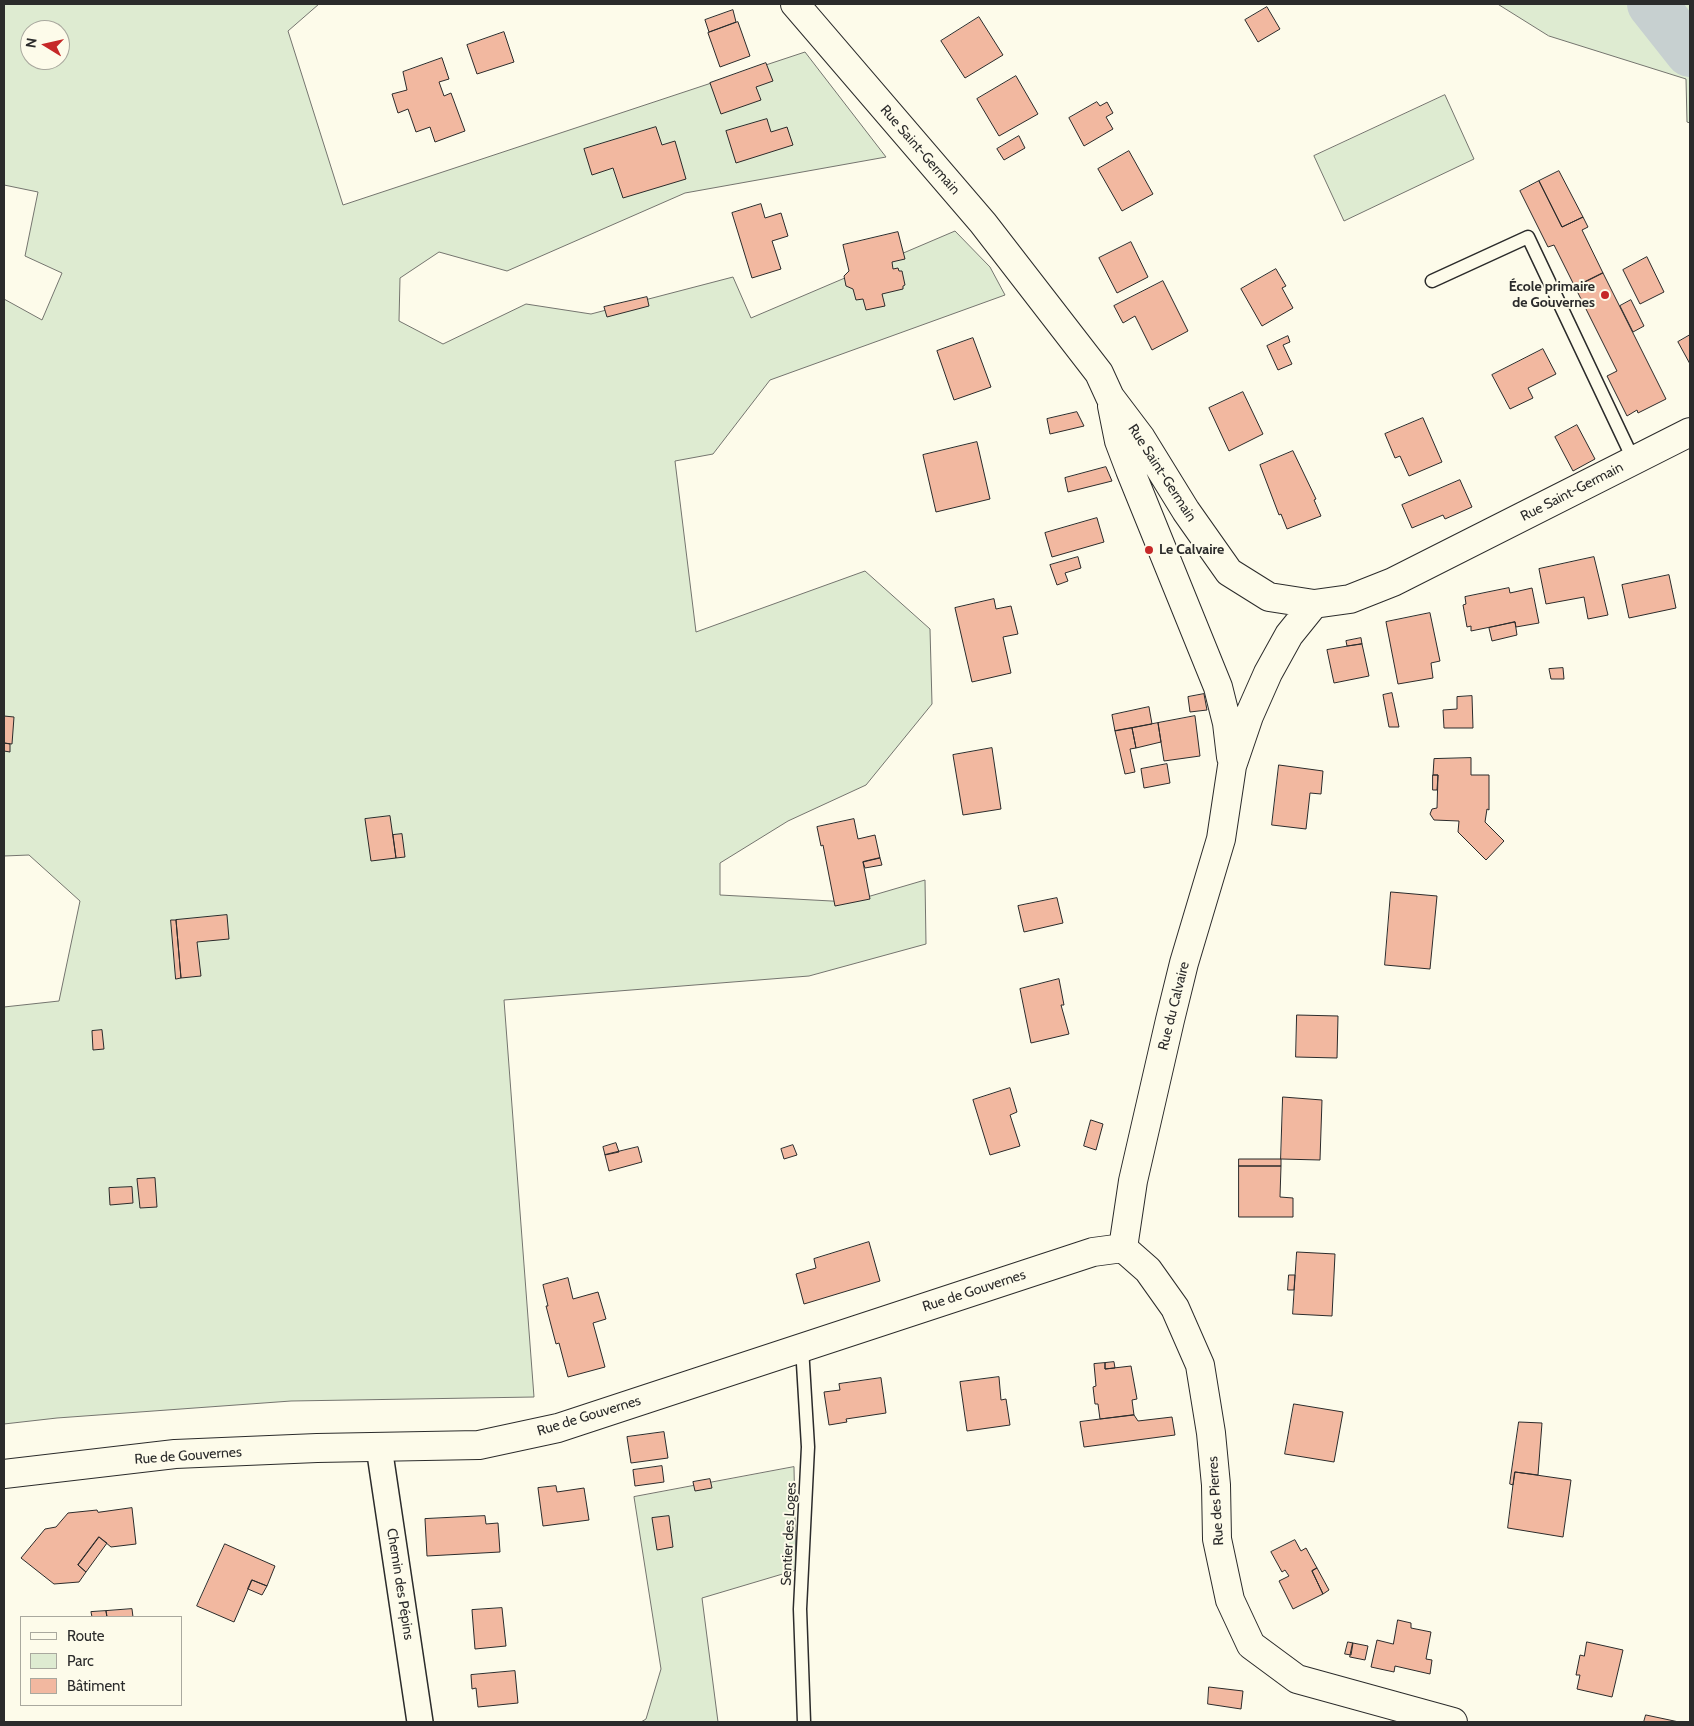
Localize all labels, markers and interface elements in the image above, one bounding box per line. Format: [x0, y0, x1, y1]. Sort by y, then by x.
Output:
north arrow [20, 20, 70, 70]
text: N [22, 37, 41, 49]
street label: Rue Saint-Germain [877, 102, 963, 198]
place label: École primaire de Gouvernes [1509, 279, 1595, 312]
marker: École primaire de Gouvernes [1599, 289, 1611, 301]
street label: Rue Saint-Germain [1124, 421, 1200, 525]
street label: Rue Saint-Germain [1518, 459, 1626, 525]
place label: Le Calvaire [1159, 542, 1224, 558]
marker: Le Calvaire [1143, 544, 1155, 556]
street label: Rue du Calvaire [1155, 960, 1193, 1052]
street label: Rue de Gouvernes [920, 1266, 1028, 1316]
street label: Rue de Gouvernes [535, 1392, 643, 1440]
street label: Rue de Gouvernes [134, 1444, 242, 1468]
street label: Rue des Pierres [1204, 1456, 1228, 1546]
street label: Sentier des Loges [778, 1482, 800, 1586]
street label: Chemin des Pépins [383, 1527, 417, 1641]
legend [20, 1616, 182, 1706]
text: Route [67, 1627, 105, 1645]
text: Parc [67, 1652, 94, 1670]
text: Bâtiment [67, 1677, 125, 1695]

